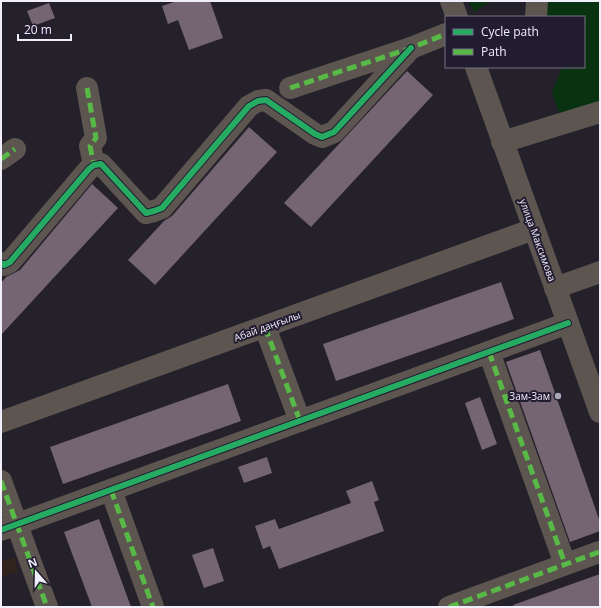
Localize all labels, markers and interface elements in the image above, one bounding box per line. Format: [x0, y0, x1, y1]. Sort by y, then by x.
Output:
scale bar [18, 16, 71, 42]
legend [445, 16, 585, 68]
text: 20 m [24, 21, 52, 38]
text: Cycle path [481, 23, 539, 40]
text: Path [481, 43, 507, 60]
street label: улица Максимова [517, 197, 559, 283]
street label: Абай даңғылы [232, 307, 302, 345]
place label: Зам-Зам [509, 389, 550, 403]
marker: Зам-Зам [553, 391, 563, 401]
north arrow [16, 552, 56, 592]
text: N [26, 554, 39, 571]

